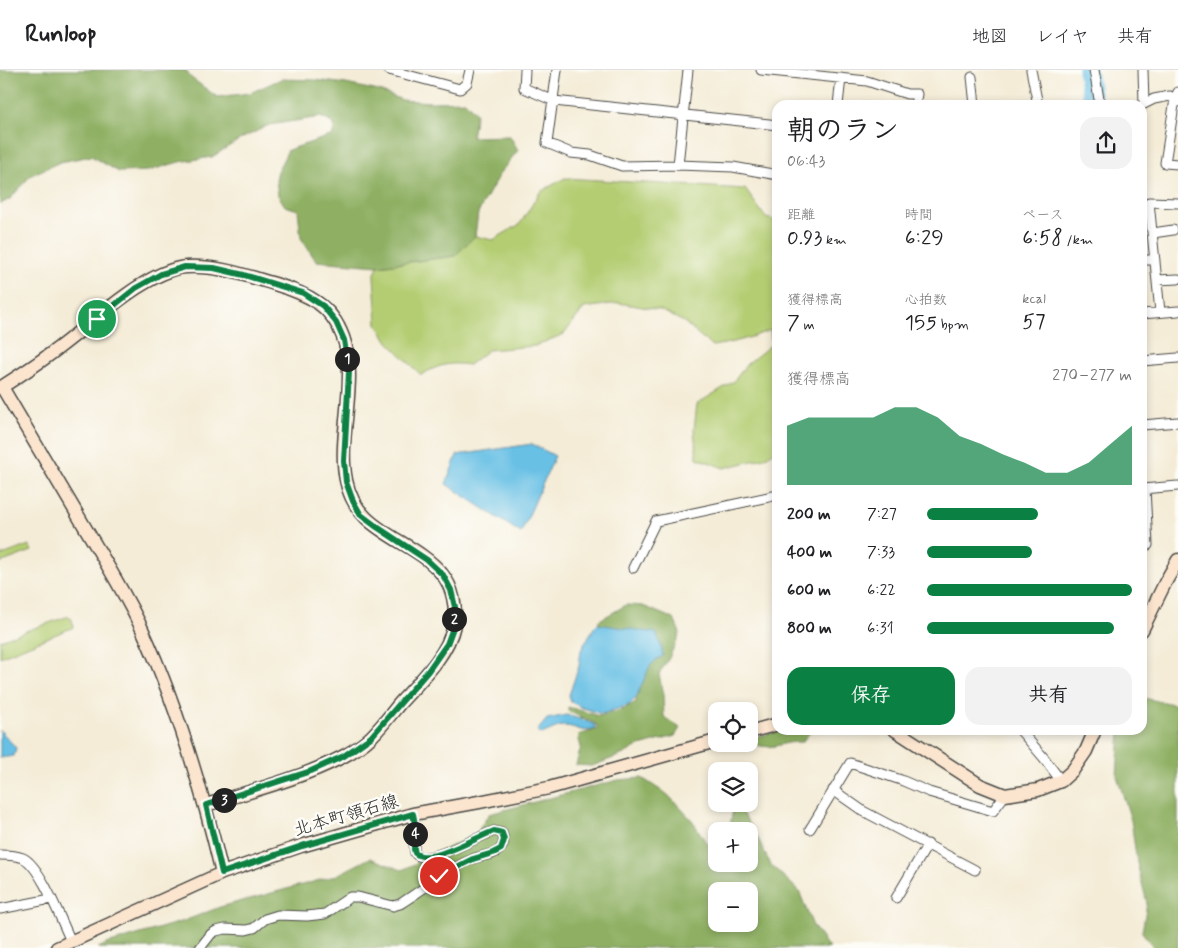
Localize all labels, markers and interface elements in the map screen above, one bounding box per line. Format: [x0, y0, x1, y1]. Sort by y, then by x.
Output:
text: Runloop [25, 19, 97, 50]
text: 地図 [972, 25, 1008, 49]
text: レイヤ [1036, 25, 1089, 49]
text: 共有 [1117, 25, 1153, 49]
text: 朝のラン [787, 113, 899, 150]
button: share [1080, 117, 1132, 169]
text: 06:43 [787, 151, 825, 172]
text: 距離 [787, 206, 815, 224]
text: 時間 [905, 206, 933, 224]
text: ペース [1022, 206, 1064, 224]
text: 0.93 [787, 224, 822, 252]
text: 6:29 [905, 224, 944, 252]
text: 6:58 [1022, 224, 1063, 252]
text: km [822, 231, 847, 249]
text: /km [1063, 231, 1093, 249]
text: kcal [1022, 290, 1046, 308]
text: 獲得標高 [787, 291, 843, 309]
text: 心拍数 [905, 291, 947, 309]
pin [76, 298, 118, 340]
icon: arrive [83, 305, 111, 333]
text: 57 [1022, 308, 1046, 336]
text: 7 [787, 309, 800, 337]
text: 155 [905, 309, 937, 337]
text: m [800, 316, 815, 334]
text: bpm [937, 316, 969, 334]
pin: 1 [334, 346, 360, 372]
text: 1 [344, 350, 351, 368]
text: 270–277 m [1052, 365, 1132, 386]
text: 獲得標高 [787, 369, 851, 390]
text: 200 m [787, 504, 831, 525]
text: 7:27 [867, 504, 897, 525]
text: 400 m [787, 542, 832, 563]
text: 7:33 [867, 542, 895, 563]
text: 600 m [787, 580, 831, 601]
text: 6:22 [867, 580, 896, 601]
pin: 2 [442, 606, 466, 632]
text: 2 [451, 610, 458, 628]
text: 800 m [787, 618, 832, 639]
text: 6:31 [867, 618, 894, 639]
button: 保存 [787, 667, 955, 725]
button: 共有 [965, 667, 1132, 725]
map controls [708, 702, 758, 932]
button: locate [708, 702, 758, 752]
button: layers [708, 762, 758, 812]
pin: 3 [212, 788, 236, 812]
street label: 北本町領石線 [291, 790, 401, 842]
text: 3 [221, 791, 228, 809]
pin: 4 [402, 822, 428, 846]
button: + [708, 822, 758, 872]
text: 4 [411, 825, 420, 843]
pin [418, 855, 460, 897]
icon: check [425, 862, 453, 890]
button: − [708, 882, 758, 932]

